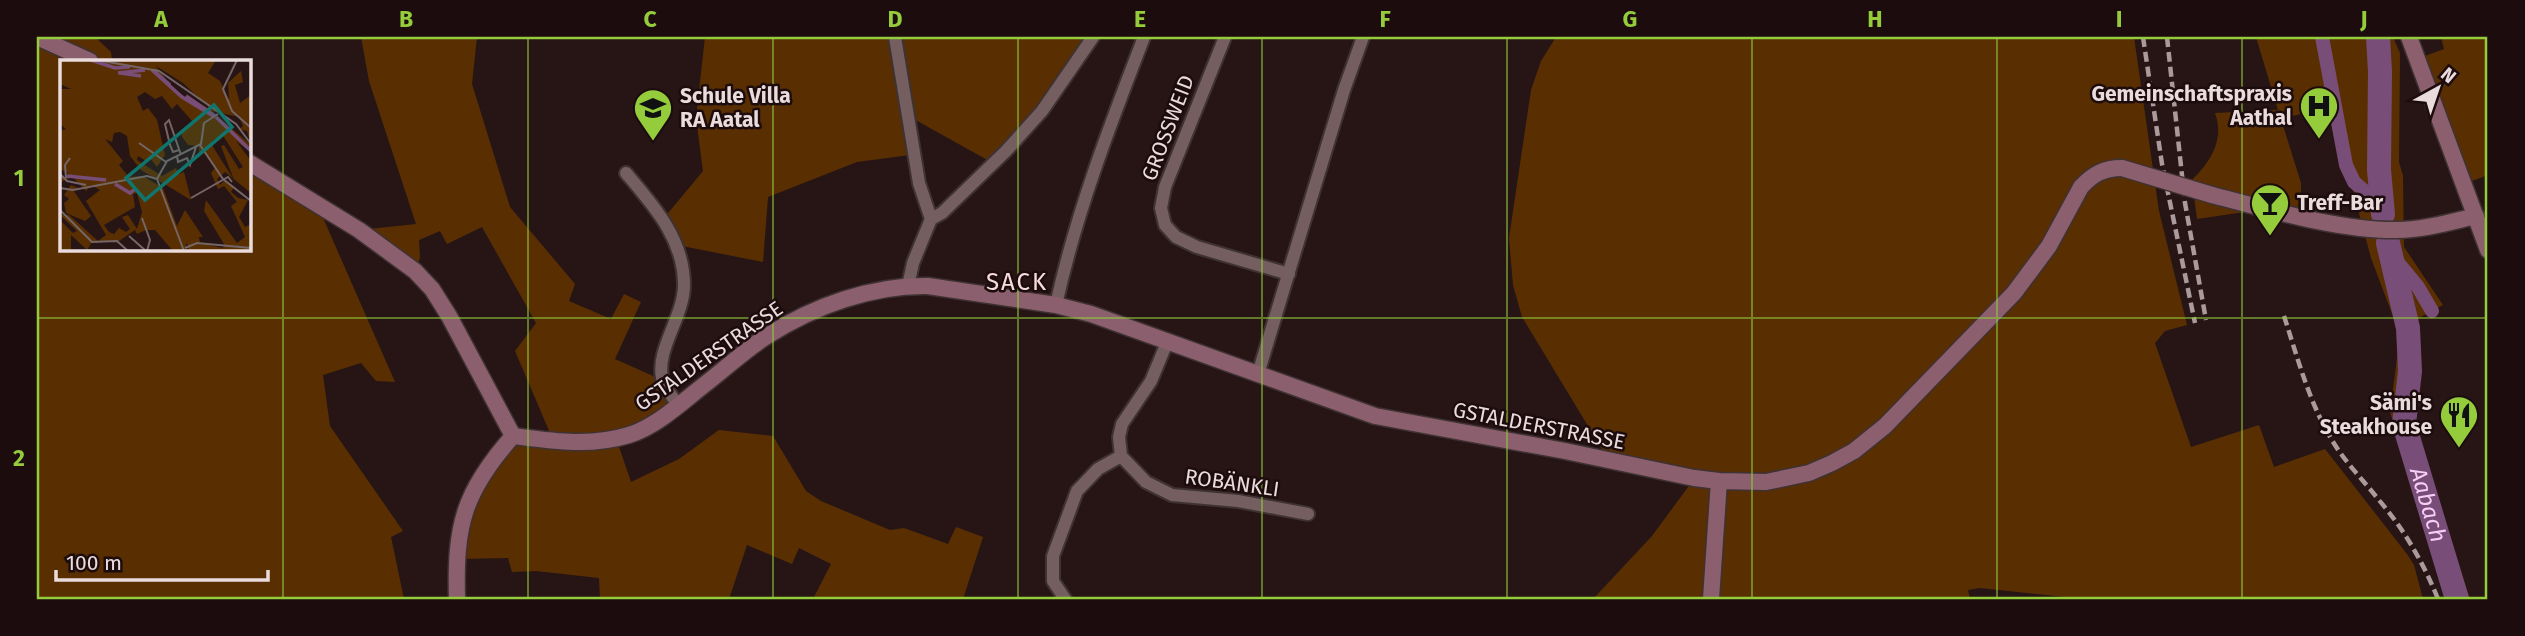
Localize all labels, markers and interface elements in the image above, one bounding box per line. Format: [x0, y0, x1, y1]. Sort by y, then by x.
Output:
text: A [153, 5, 168, 33]
text: B [399, 5, 413, 33]
text: C [643, 5, 657, 33]
text: D [888, 5, 903, 33]
text: E [1134, 5, 1146, 33]
text: F [1379, 5, 1391, 33]
text: G [1623, 5, 1637, 33]
text: H [1867, 5, 1883, 33]
text: I [2116, 5, 2122, 33]
text: J [2359, 5, 2368, 33]
north arrow [2402, 52, 2472, 122]
inset map [60, 60, 250, 250]
text: N [2436, 62, 2461, 88]
street label: GROSSWEID [1136, 72, 1200, 184]
place label: Gemeinschaftspraxis Aathal [2091, 81, 2293, 131]
place label: Schule Villa RA Aatal [680, 83, 791, 133]
hospital icon: Gemeinschaftspraxis Aathal [2298, 85, 2340, 140]
school or university icon: Schule Villa RA Aatal [632, 87, 674, 142]
text: 1 [14, 164, 24, 192]
bar icon: Treff-Bar [2249, 182, 2291, 237]
place label: Treff-Bar [2297, 190, 2384, 216]
district label: SACK [986, 268, 1048, 296]
street label: GSTALDERSTRASSE [630, 295, 788, 417]
place label: Sämi's Steakhouse [2320, 390, 2432, 440]
restaurant icon: Sämi's Steakhouse [2438, 394, 2480, 449]
street label: GSTALDERSTRASSE [1451, 397, 1627, 455]
text: 2 [13, 444, 25, 472]
water label: Aabach [2404, 463, 2453, 545]
street label: ROBÄNKLI [1183, 464, 1281, 502]
scale bar [56, 538, 268, 582]
text: 100 m [66, 550, 122, 576]

